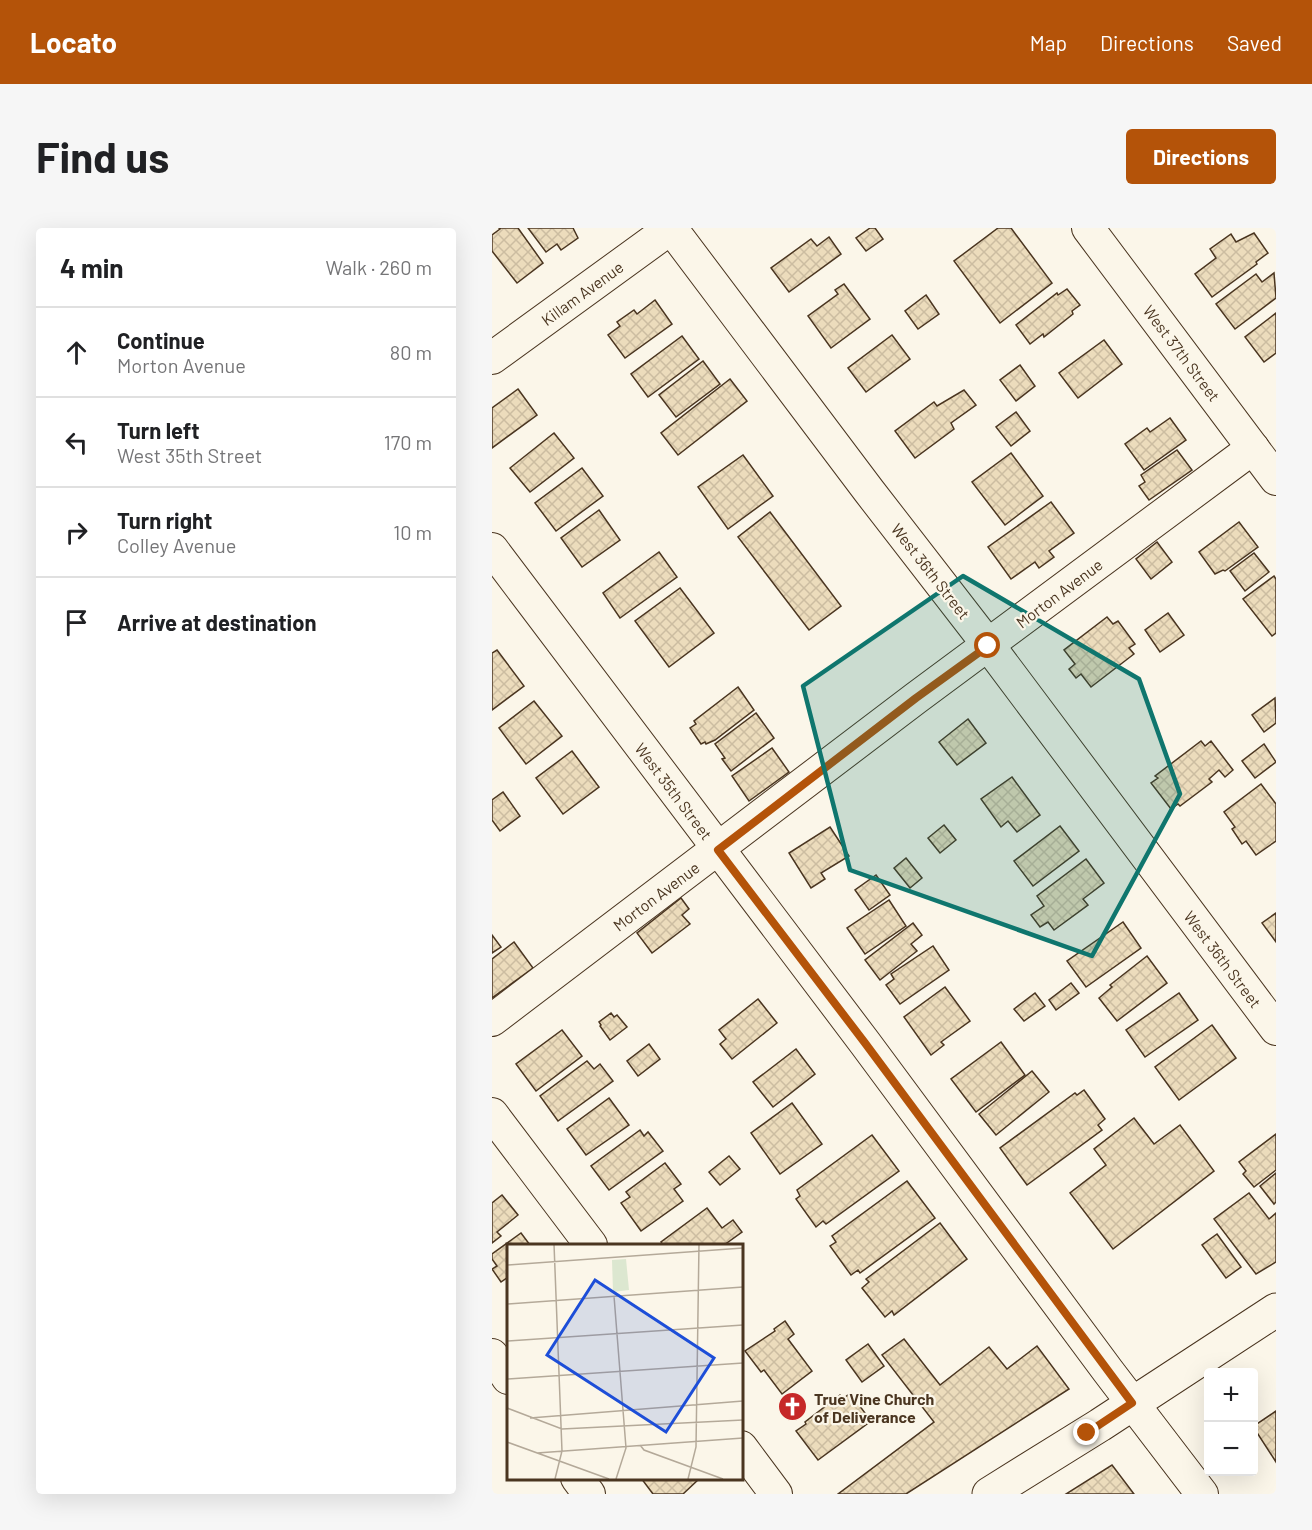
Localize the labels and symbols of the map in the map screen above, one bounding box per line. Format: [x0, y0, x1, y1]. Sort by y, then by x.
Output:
street label: Killam Avenue [537, 257, 627, 329]
street label: West 37th Street [1140, 301, 1224, 405]
street label: West 36th Street [888, 519, 974, 623]
street label: Morton Avenue [1012, 554, 1106, 632]
route start [974, 632, 1000, 658]
street label: West 35th Street [631, 739, 717, 843]
street label: Morton Avenue [609, 857, 703, 935]
street label: West 36th Street [1180, 907, 1266, 1011]
inset map [507, 1244, 742, 1479]
place label: True Vine Church of Deliverance [814, 1389, 934, 1426]
church icon: True Vine Church of Deliverance [777, 1391, 809, 1423]
route end [1073, 1419, 1099, 1445]

